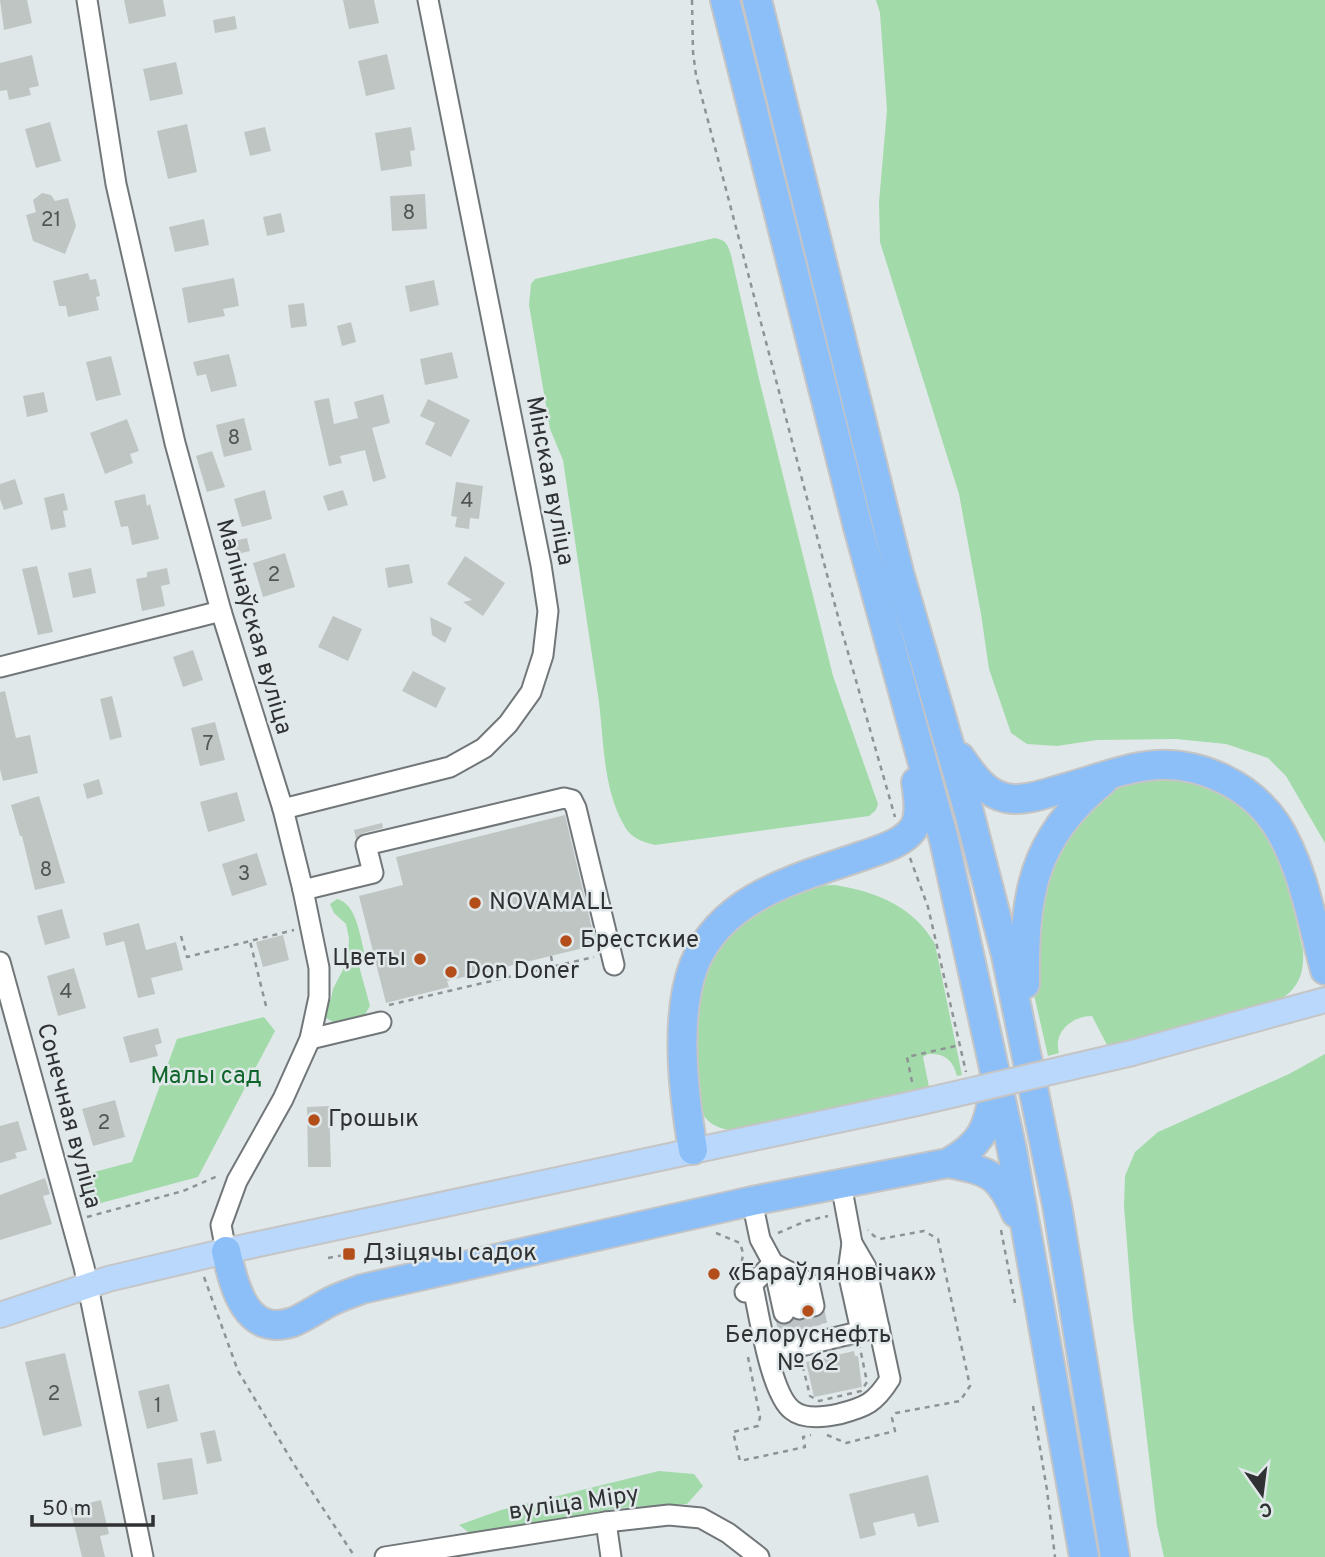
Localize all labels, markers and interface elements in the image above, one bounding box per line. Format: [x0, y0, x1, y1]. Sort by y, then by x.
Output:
house number: 8 [403, 200, 415, 227]
house number: 21 [41, 207, 61, 234]
street label: Мінская вуліца [518, 394, 580, 568]
house number: 8 [228, 425, 240, 452]
house number: 4 [460, 488, 474, 515]
street label: Малінаўская вуліца [208, 516, 298, 738]
house number: 2 [268, 562, 280, 589]
house number: 7 [203, 731, 214, 758]
house number: 8 [40, 857, 52, 884]
house number: 3 [238, 861, 250, 888]
place label: NOVAMALL [489, 888, 613, 918]
marker: NOVAMALL [467, 895, 483, 911]
place label: Брестские [580, 926, 699, 956]
marker: Брестские [558, 933, 574, 949]
place label: Цветы [332, 944, 406, 974]
marker: Цветы [412, 951, 428, 967]
place label: Don Doner [465, 957, 579, 987]
marker: Don Doner [443, 964, 459, 980]
house number: 4 [59, 979, 73, 1006]
street label: Сонечная вуліца [29, 1020, 107, 1212]
park label: Малы сад [150, 1062, 262, 1092]
place label: Грошык [328, 1105, 419, 1135]
house number: 2 [98, 1110, 110, 1137]
marker: Грошык [306, 1112, 322, 1128]
place label: Дзіцячы садок [363, 1239, 537, 1269]
marker: Дзіцячы садок [341, 1246, 357, 1262]
place label: «Бараўляновічак» [728, 1259, 936, 1289]
marker: «Бараўляновічак» [706, 1266, 722, 1282]
marker: Белоруснефть № 62 [800, 1303, 816, 1319]
place label: Белоруснефть № 62 [725, 1321, 891, 1379]
house number: 2 [48, 1381, 60, 1408]
house number: 1 [154, 1393, 162, 1420]
north arrow [1227, 1459, 1297, 1529]
street label: вуліца Міру [507, 1480, 641, 1528]
scale bar [32, 1484, 152, 1528]
text: С [1257, 1495, 1274, 1522]
text: 50 m [42, 1496, 91, 1523]

